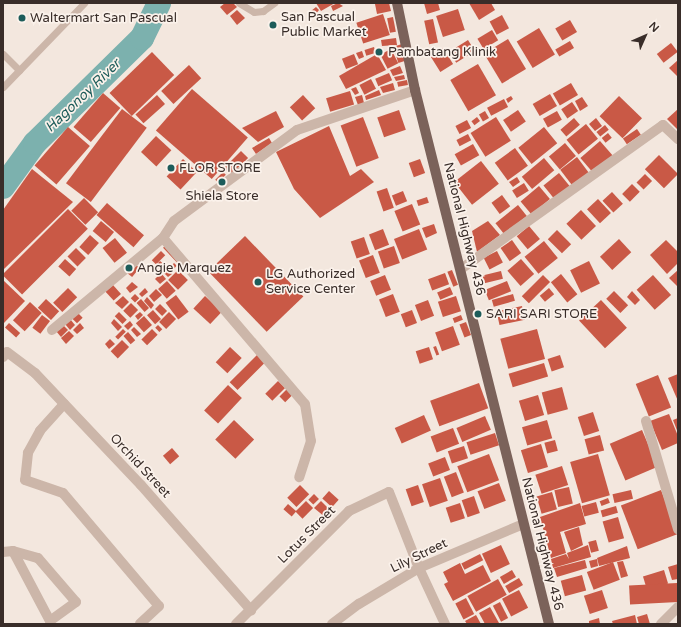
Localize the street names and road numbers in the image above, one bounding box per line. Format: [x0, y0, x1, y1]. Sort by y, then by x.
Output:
street label: National Highway 436 [440, 161, 488, 297]
street label: Orchid Street [106, 431, 174, 501]
street label: National Highway 436 [518, 476, 566, 612]
street label: Lotus Street [275, 503, 339, 567]
street label: Lily Street [388, 536, 450, 576]

